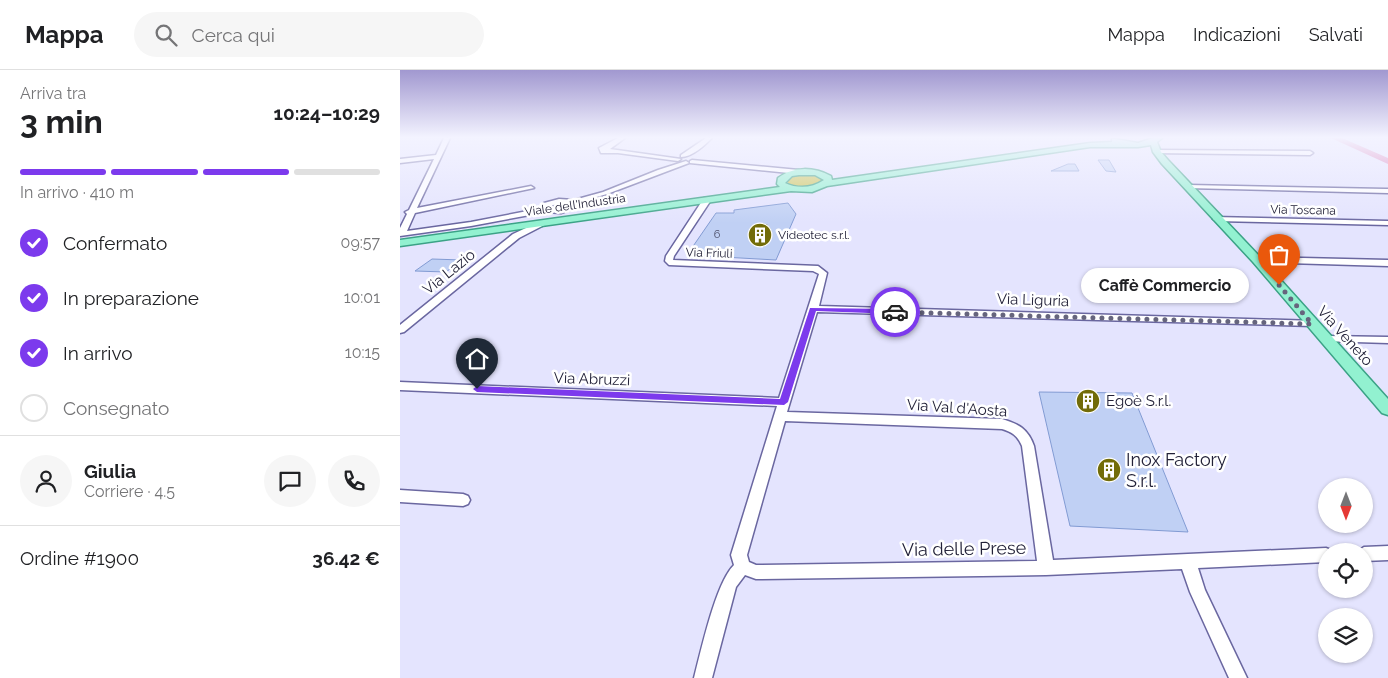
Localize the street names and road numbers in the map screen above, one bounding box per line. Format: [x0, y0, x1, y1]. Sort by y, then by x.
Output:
street label: Viale dell'Industria [524, 191, 626, 219]
street label: Via Toscana [1270, 202, 1336, 218]
street label: Via Lazio [419, 245, 479, 298]
street label: Via Friuli [685, 245, 733, 261]
street label: Via Liguria [997, 290, 1069, 310]
street label: Via Veneto [1313, 302, 1377, 370]
street label: Via Abruzzi [553, 369, 631, 389]
street label: Via Val d'Aosta [906, 396, 1008, 420]
street label: Via delle Prese [902, 537, 1027, 560]

